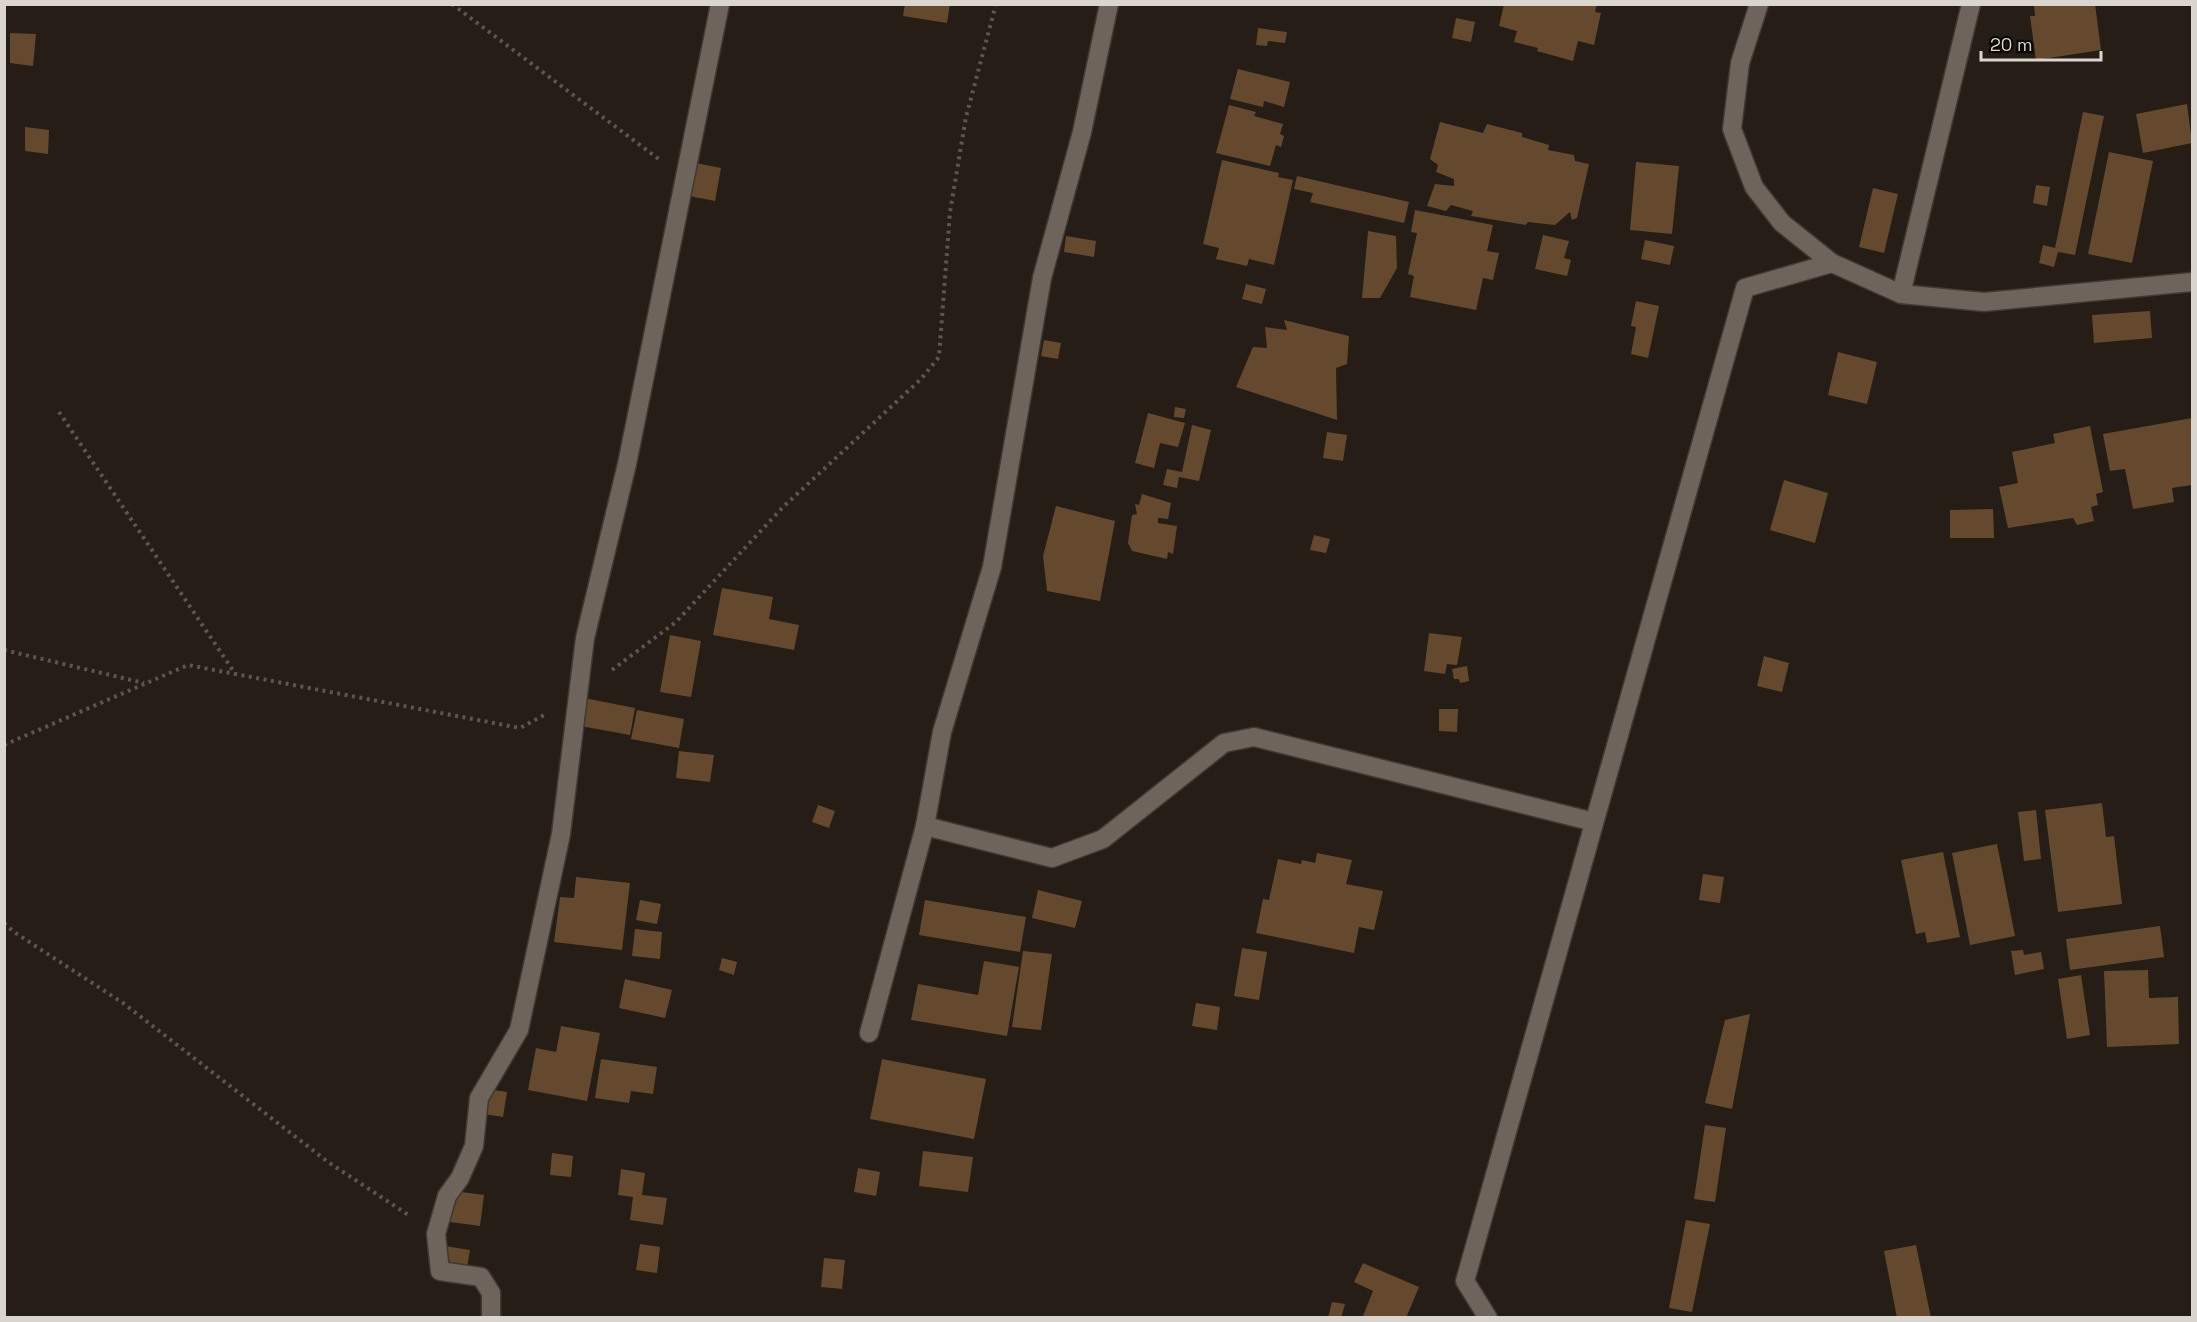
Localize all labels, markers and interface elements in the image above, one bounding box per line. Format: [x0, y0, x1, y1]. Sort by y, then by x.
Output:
scale bar [1981, 24, 2101, 62]
text: 20 m [1990, 33, 2033, 56]

